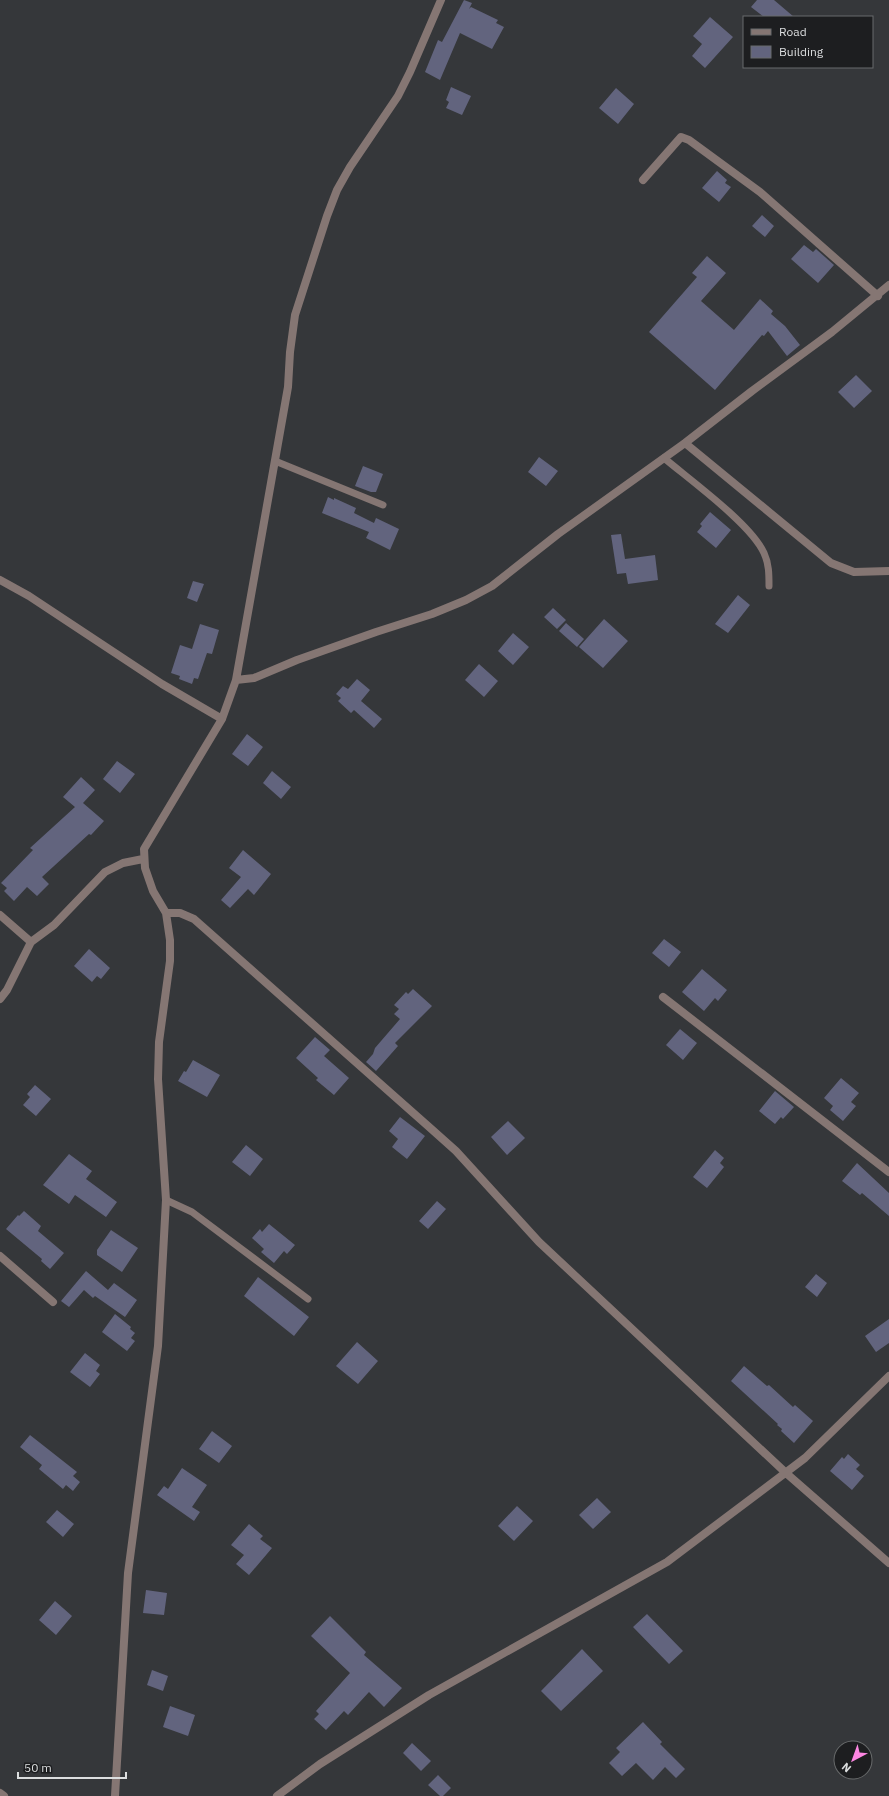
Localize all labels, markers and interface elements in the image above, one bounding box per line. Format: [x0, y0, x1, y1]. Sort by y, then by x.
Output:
legend [743, 16, 873, 68]
text: Road [779, 24, 807, 39]
text: Building [779, 44, 824, 59]
north arrow [833, 1740, 873, 1780]
scale bar [18, 1754, 126, 1780]
text: 50 m [24, 1760, 52, 1775]
text: N [839, 1760, 854, 1775]

